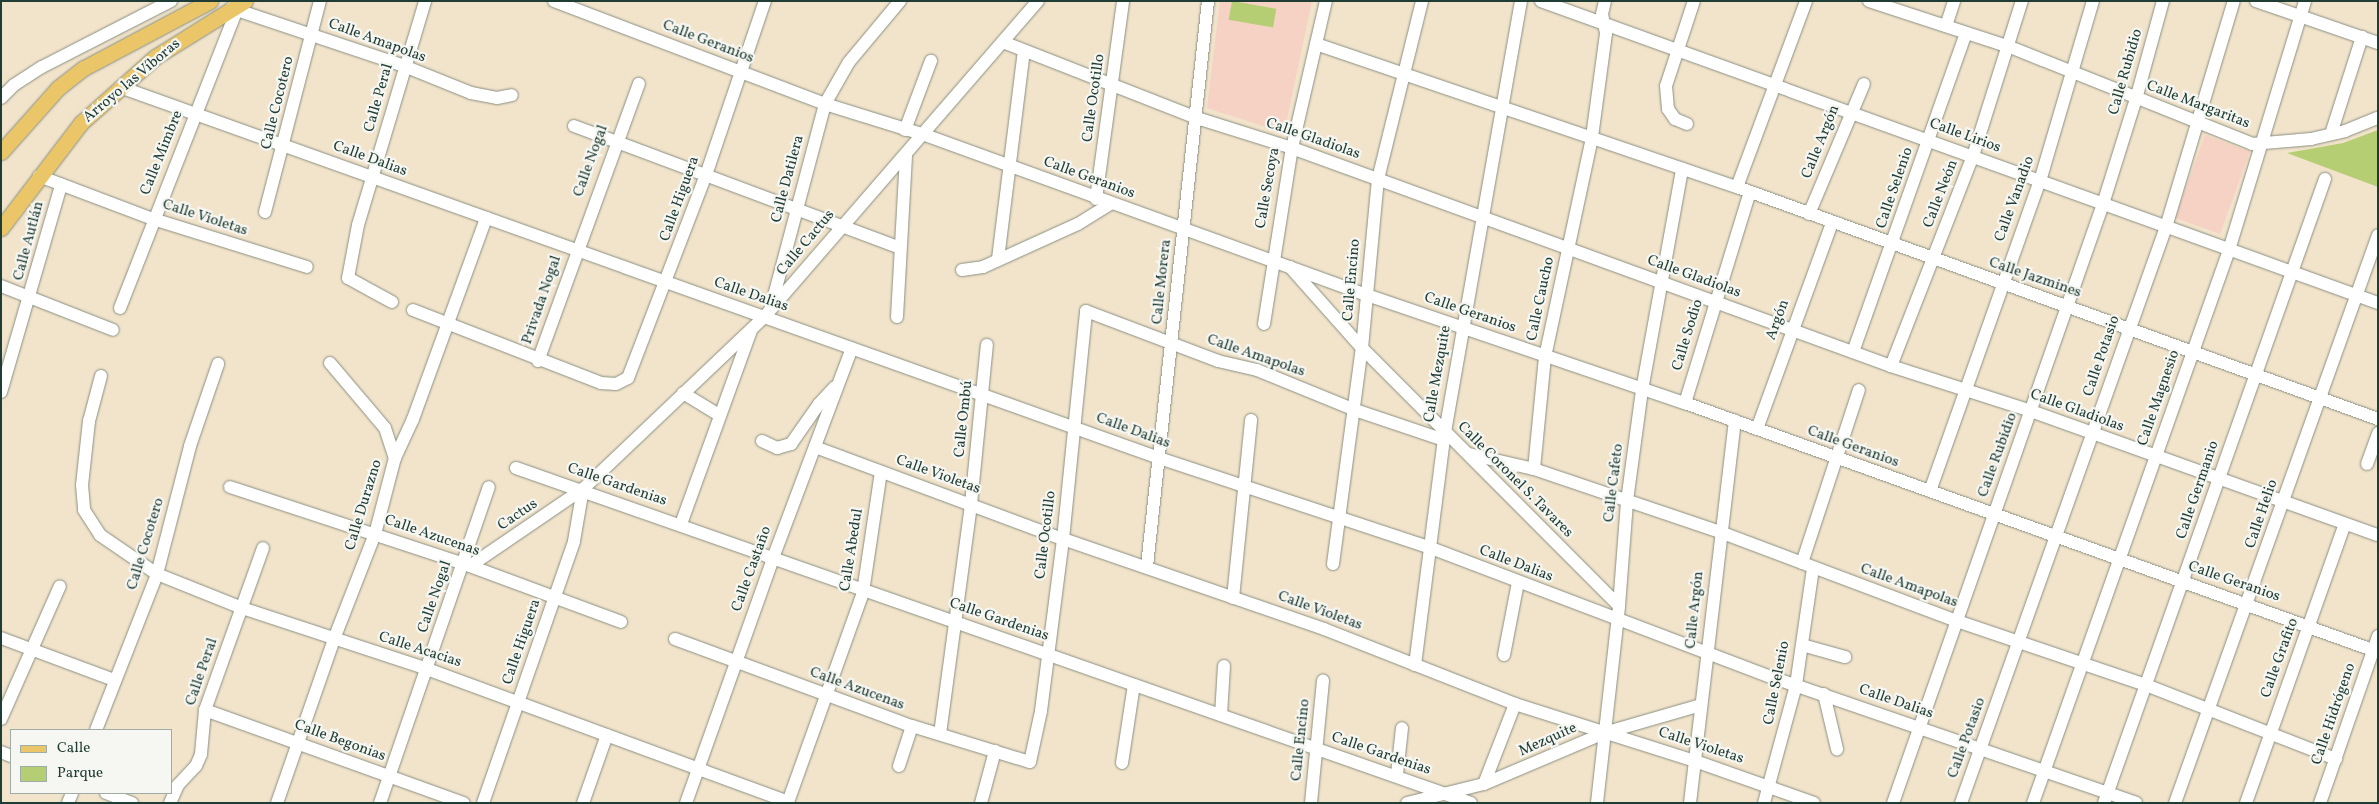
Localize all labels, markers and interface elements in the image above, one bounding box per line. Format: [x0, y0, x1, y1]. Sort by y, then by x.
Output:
street label: Calle Amapolas [326, 15, 428, 67]
street label: Calle Geranios [660, 16, 756, 68]
street label: Calle Rubidio [2105, 27, 2147, 117]
street label: Arroyo las Víboras [80, 35, 184, 127]
street label: Calle Ocotillo [1079, 53, 1109, 143]
street label: Calle Cocotero [258, 55, 298, 151]
street label: Calle Peral [361, 62, 397, 134]
street label: Calle Margaritas [2144, 77, 2252, 133]
street label: Calle Argón [1798, 103, 1844, 181]
street label: Calle Mimbre [137, 108, 187, 198]
street label: Calle Gladiolas [1264, 114, 1362, 164]
street label: Calle Lirios [1927, 115, 2003, 157]
street label: Calle Nogal [570, 123, 612, 199]
street label: Calle Datilera [768, 133, 808, 225]
street label: Calle Dalias [330, 137, 410, 181]
street label: Calle Selenio [1873, 145, 1917, 231]
street label: Calle Secoya [1252, 146, 1284, 230]
street label: Calle Geranios [1041, 153, 1137, 203]
street label: Calle Higuera [656, 154, 704, 244]
street label: Calle Vanadio [1991, 154, 2039, 244]
street label: Calle Neón [1920, 157, 1962, 231]
street label: Calle Violetas [160, 196, 250, 240]
street label: Calle Autlán [10, 199, 48, 283]
street label: Calle Cactus [773, 206, 839, 280]
street label: Calle Encino [1339, 238, 1365, 322]
street label: Calle Morera [1149, 239, 1175, 325]
street label: Calle Gladiolas [1645, 252, 1743, 302]
street label: Privada Nogal [518, 253, 566, 347]
street label: Calle Jazmines [1986, 254, 2084, 302]
street label: Calle Caucho [1523, 255, 1559, 343]
street label: Calle Dalias [711, 274, 791, 316]
street label: Calle Geranios [1422, 289, 1518, 337]
street label: Calle Sodio [1669, 297, 1707, 373]
street label: Argón [1762, 297, 1794, 343]
street label: Calle Potasio [2080, 313, 2124, 399]
street label: Calle Mezquite [1421, 324, 1455, 424]
street label: Calle Amapolas [1205, 331, 1307, 381]
street label: Calle Magnesio [2134, 348, 2184, 448]
street label: Calle Ombú [951, 380, 977, 458]
street label: Calle Gladiolas [2028, 386, 2126, 436]
street label: Calle Dalias [1093, 409, 1173, 453]
street label: Calle Rubidio [1974, 410, 2022, 500]
street label: Calle Coronel S. Tavares [1453, 418, 1577, 542]
street label: Calle Geranios [1805, 422, 1901, 472]
street label: Calle Germanio [2173, 438, 2223, 542]
street label: Calle Cafeto [1600, 443, 1628, 523]
street label: Calle Violetas [893, 451, 983, 499]
street label: Calle Durazno [342, 457, 386, 553]
street label: Calle Gardenias [565, 460, 669, 510]
street label: Calle Helio [2242, 477, 2282, 551]
street label: Calle Ocotillo [1032, 490, 1060, 580]
street label: Cactus [495, 495, 541, 535]
street label: Calle Cocotero [123, 496, 169, 592]
street label: Calle Abedul [837, 507, 867, 593]
street label: Calle Azucenas [382, 511, 482, 561]
street label: Calle Castaño [728, 524, 776, 614]
street label: Calle Dalias [1477, 542, 1555, 586]
street label: Calle Geranios [2186, 558, 2282, 606]
street label: Calle Nogal [414, 559, 456, 635]
street label: Calle Amapolas [1858, 560, 1960, 612]
street label: Calle Argón [1682, 570, 1708, 650]
street label: Calle Violetas [1275, 587, 1365, 635]
street label: Calle Gardenias [947, 595, 1051, 645]
street label: Calle Higuera [499, 597, 545, 687]
street label: Calle Grafito [2257, 616, 2303, 700]
street label: Calle Acacias [376, 628, 464, 672]
street label: Calle Peral [182, 636, 222, 708]
street label: Calle Selenio [1760, 640, 1794, 726]
street label: Calle Hidrógeno [2308, 661, 2360, 767]
street label: Calle Azucenas [807, 664, 907, 714]
street label: Calle Dalias [1856, 681, 1936, 723]
street label: Calle Potasio [1944, 695, 1990, 781]
street label: Calle Encino [1288, 698, 1314, 782]
street label: Calle Begonias [292, 716, 388, 766]
street label: Mezquite [1516, 719, 1580, 761]
street label: Calle Violetas [1656, 724, 1746, 768]
legend [10, 729, 172, 794]
street label: Calle Gardenias [1329, 729, 1433, 779]
text: Calle [57, 738, 90, 759]
text: Parque [57, 763, 103, 784]

